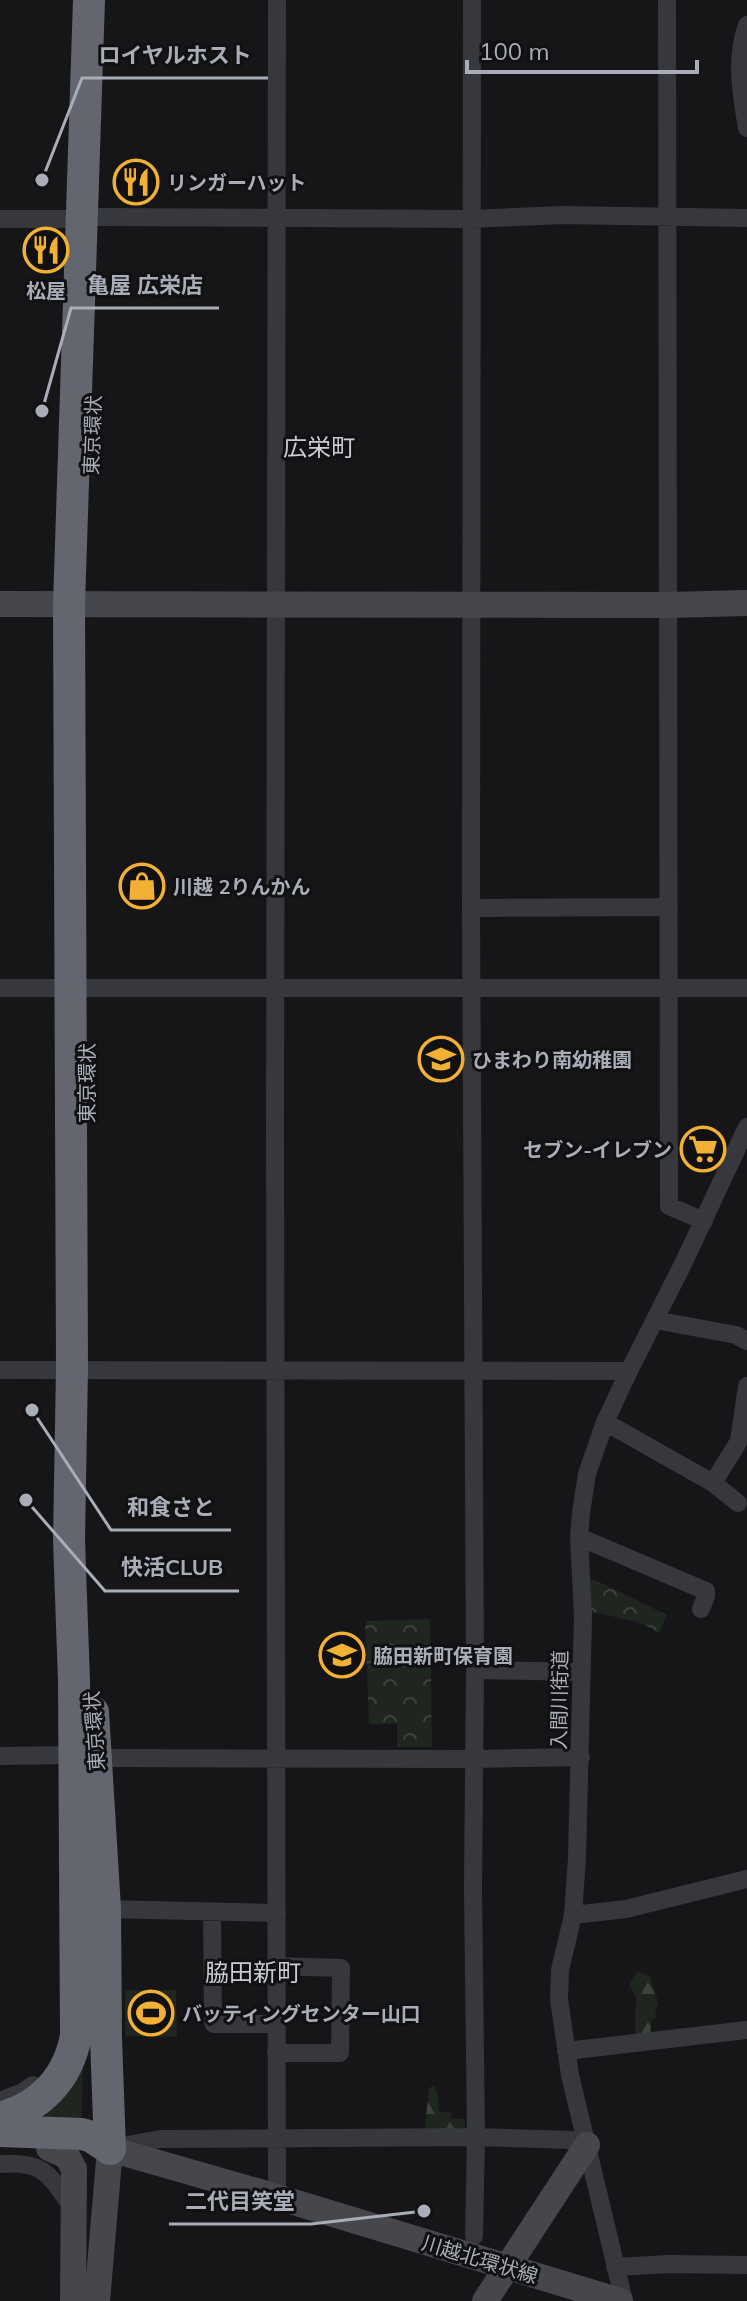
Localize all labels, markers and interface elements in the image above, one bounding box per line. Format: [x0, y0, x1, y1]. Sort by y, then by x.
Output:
scale bar [467, 24, 697, 74]
callout: ロイヤルホスト [82, 32, 268, 78]
text: 100 m [479, 36, 550, 66]
text: ロイヤルホスト [98, 41, 252, 69]
restaurant icon: リンガーハット [112, 158, 160, 206]
place label: リンガーハット [167, 170, 307, 195]
restaurant icon: 松屋 [22, 226, 70, 274]
callout: 亀屋 広栄店 [71, 262, 219, 308]
text: 亀屋 広栄店 [87, 271, 203, 299]
place label: 松屋 [26, 278, 66, 303]
street label: 東京環状 [78, 395, 106, 475]
district label: 広栄町 [283, 432, 355, 462]
shop icon: 川越 2りんかん [118, 862, 166, 910]
place label: 川越 2りんかん [173, 874, 310, 899]
school or university icon: ひまわり南幼稚園 [417, 1035, 465, 1083]
street label: 東京環状 [74, 1043, 99, 1123]
place label: ひまわり南幼稚園 [472, 1047, 632, 1072]
supermarket icon: セブン-イレブン [679, 1125, 727, 1173]
place label: セブン-イレブン [523, 1137, 672, 1162]
callout: 和食さと [111, 1484, 231, 1530]
text: 和食さと [127, 1493, 215, 1521]
callout: 快活CLUB [105, 1545, 239, 1591]
text: 快活CLUB [121, 1553, 223, 1581]
school or university icon: 脇田新町保育園 [318, 1631, 366, 1679]
place label: 脇田新町保育園 [373, 1643, 513, 1668]
street label: 入間川街道 [546, 1650, 572, 1750]
street label: 東京環状 [79, 1690, 109, 1772]
district label: 脇田新町 [205, 1957, 301, 1987]
sports icon: バッティングセンター山口 [127, 1989, 175, 2037]
place label: バッティングセンター山口 [182, 2001, 421, 2026]
callout: 二代目笑堂 [169, 2178, 311, 2224]
text: 二代目笑堂 [185, 2187, 295, 2215]
street label: 川越北環状線 [419, 2230, 541, 2288]

